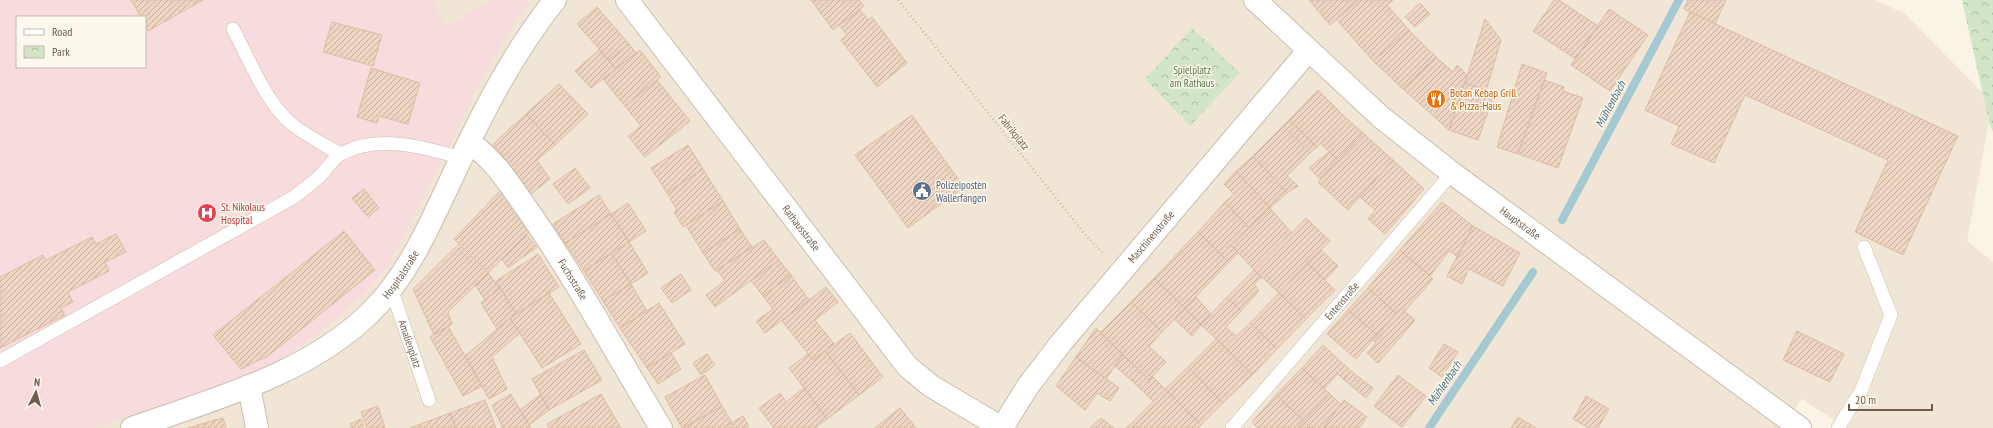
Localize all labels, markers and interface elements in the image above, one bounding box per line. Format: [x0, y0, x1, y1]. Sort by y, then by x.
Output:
legend [16, 16, 146, 68]
text: Road [52, 24, 72, 39]
text: Park [52, 44, 70, 59]
park label: Spielplatz am Rathaus [1170, 63, 1214, 90]
water label: Mühlenbach [1591, 77, 1629, 130]
place label: Botan Kebap Grill & Pizza-Haus [1450, 86, 1517, 113]
restaurant icon: Botan Kebap Grill & Pizza-Haus [1425, 88, 1447, 110]
street label: Fabrikplatz [995, 111, 1033, 153]
place label: Polizeiposten Wallerfangen [936, 178, 987, 205]
public building icon: Polizeiposten Wallerfangen [911, 180, 933, 202]
place label: St. Nikolaus Hospital [221, 200, 265, 227]
hospital icon: St. Nikolaus Hospital [196, 202, 218, 224]
street label: Rathausstraße [779, 202, 824, 254]
street label: Hauptstraße [1497, 203, 1544, 243]
street label: Maschinenstraße [1125, 207, 1178, 266]
street label: Hospitalstraße [379, 247, 422, 302]
street label: Fuchsstraße [555, 256, 591, 303]
street label: Entenstraße [1321, 278, 1362, 323]
street label: Amalienplatz [395, 318, 425, 370]
water label: Mühlenbach [1424, 357, 1465, 408]
north arrow [16, 372, 56, 412]
text: N [33, 375, 41, 389]
scale bar [1849, 386, 1932, 412]
text: 20 m [1855, 392, 1876, 407]

